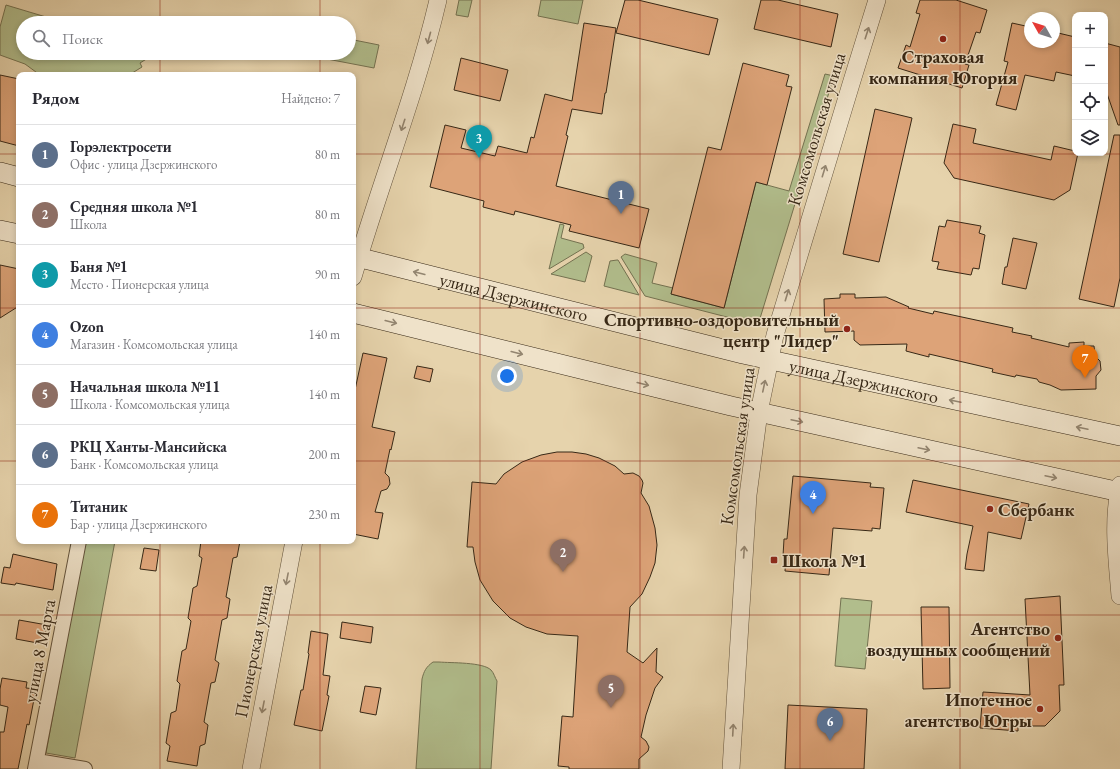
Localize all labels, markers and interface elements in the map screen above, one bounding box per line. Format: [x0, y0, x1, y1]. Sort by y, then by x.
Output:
north arrow [1024, 12, 1060, 48]
map controls [1072, 12, 1108, 156]
button: + [1072, 12, 1108, 48]
search box [16, 16, 356, 60]
icon: search [30, 27, 52, 49]
one-way arrow [864, 27, 871, 40]
text: Поиск [62, 29, 103, 48]
one-way arrow [425, 31, 432, 44]
marker: Страховая компания Югория [938, 34, 948, 44]
place label: Страховая компания Югория [869, 45, 1018, 89]
button: − [1072, 48, 1108, 84]
street label: Комсомольская улица [782, 49, 850, 208]
button: locate [1072, 84, 1108, 120]
text: Рядом [32, 87, 80, 109]
text: Найдено: 7 [281, 90, 340, 107]
one-way arrow [398, 119, 406, 131]
button: layers [1072, 120, 1108, 156]
pin: 3 [466, 125, 492, 158]
text: Горэлектросети [70, 137, 172, 156]
text: 1 [42, 146, 48, 163]
text: 80 m [315, 146, 340, 163]
text: Офис · улица Дзержинского [70, 156, 217, 173]
one-way arrow [821, 165, 828, 178]
pin: 1 [608, 181, 634, 214]
text: Средняя школа №1 [70, 197, 198, 216]
text: 2 [42, 206, 48, 223]
text: 80 m [315, 206, 340, 223]
text: Школа [70, 216, 107, 233]
text: Баня №1 [70, 257, 128, 276]
text: 3 [42, 266, 48, 283]
text: 90 m [315, 266, 340, 283]
street label: улица Дзержинского [437, 267, 591, 326]
one-way arrow [413, 268, 426, 276]
text: Место · Пионерская улица [70, 276, 209, 293]
one-way arrow [784, 289, 791, 302]
place label: Спортивно-оздоровительный центр "Лидер" [604, 308, 839, 352]
text: Ozon [70, 317, 104, 336]
one-way arrow [384, 319, 397, 326]
marker: Спортивно-оздоровительный центр "Лидер" [842, 324, 852, 334]
text: 4 [42, 326, 48, 343]
text: 140 m [309, 326, 340, 343]
text: Магазин · Комсомольская улица [70, 336, 238, 353]
pin: 7 [1072, 345, 1098, 378]
one-way arrow [510, 350, 523, 357]
street label: улица Дзержинского [787, 353, 941, 408]
street label: Комсомольская улица [715, 365, 760, 526]
your location [497, 366, 517, 386]
text: Начальная школа №11 [70, 377, 220, 396]
one-way arrow [760, 380, 768, 393]
one-way arrow [636, 381, 649, 389]
text: 5 [42, 386, 48, 403]
text: 140 m [309, 386, 340, 403]
text: Школа · Комсомольская улица [70, 396, 230, 413]
one-way arrow [949, 396, 962, 404]
one-way arrow [790, 417, 803, 425]
one-way arrow [1076, 424, 1089, 432]
text: РКЦ Ханты-Мансийска [70, 437, 227, 456]
one-way arrow [917, 445, 930, 453]
text: 6 [42, 446, 48, 463]
text: 200 m [309, 446, 340, 463]
text: Банк · Комсомольская улица [70, 456, 219, 473]
one-way arrow [1044, 473, 1057, 481]
pin: 4 [800, 481, 826, 514]
text: Титаник [70, 497, 127, 516]
place label: Сбербанк [998, 498, 1074, 521]
marker: Сбербанк [985, 504, 995, 514]
text: 7 [42, 506, 48, 523]
text: 230 m [309, 506, 340, 523]
text: Бар · улица Дзержинского [70, 516, 207, 533]
pin: 2 [550, 539, 576, 572]
one-way arrow [741, 546, 748, 559]
place label: Школа №1 [782, 549, 867, 572]
marker: Школа №1 [769, 555, 779, 565]
one-way arrow [283, 572, 291, 585]
street label: Пионерская улица [229, 582, 277, 720]
street label: улица 8 Марта [18, 597, 60, 705]
place label: Агентство воздушных сообщений [867, 617, 1050, 661]
marker: Агентство воздушных сообщений [1053, 633, 1063, 643]
pin: 5 [598, 675, 624, 708]
place label: Ипотечное агентство Югры [905, 688, 1032, 732]
one-way arrow [259, 700, 267, 713]
marker: Ипотечное агентство Югры [1035, 704, 1045, 714]
pin: 6 [817, 708, 843, 741]
one-way arrow [730, 724, 737, 737]

